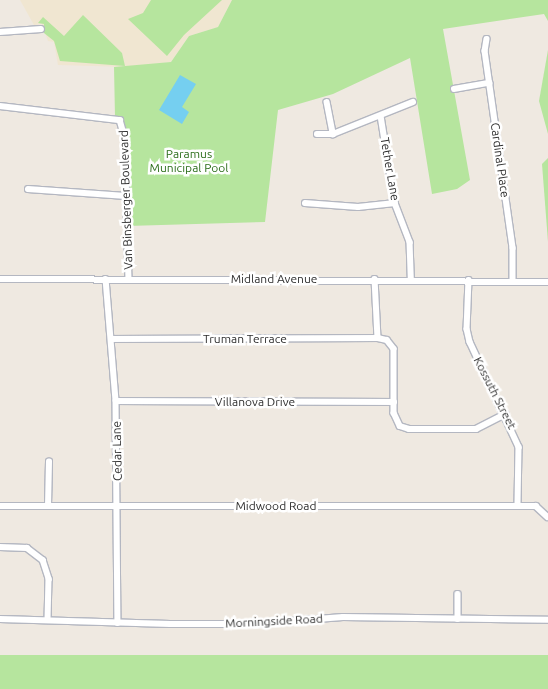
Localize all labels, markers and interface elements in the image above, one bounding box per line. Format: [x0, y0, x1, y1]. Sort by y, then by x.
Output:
street label: Cardinal Place [488, 122, 512, 198]
street label: Van Binsberger Boulevard [116, 130, 136, 270]
street label: Tether Lane [377, 136, 403, 202]
park label: Paramus Municipal Pool [150, 147, 228, 175]
street label: Midland Avenue [231, 272, 317, 286]
street label: Truman Terrace [203, 332, 287, 346]
street label: Kossuth Street [471, 354, 519, 432]
street label: Villanova Drive [215, 395, 295, 409]
street label: Cedar Lane [109, 421, 125, 481]
street label: Midwood Road [235, 499, 317, 513]
street label: Morningside Road [225, 611, 323, 631]

